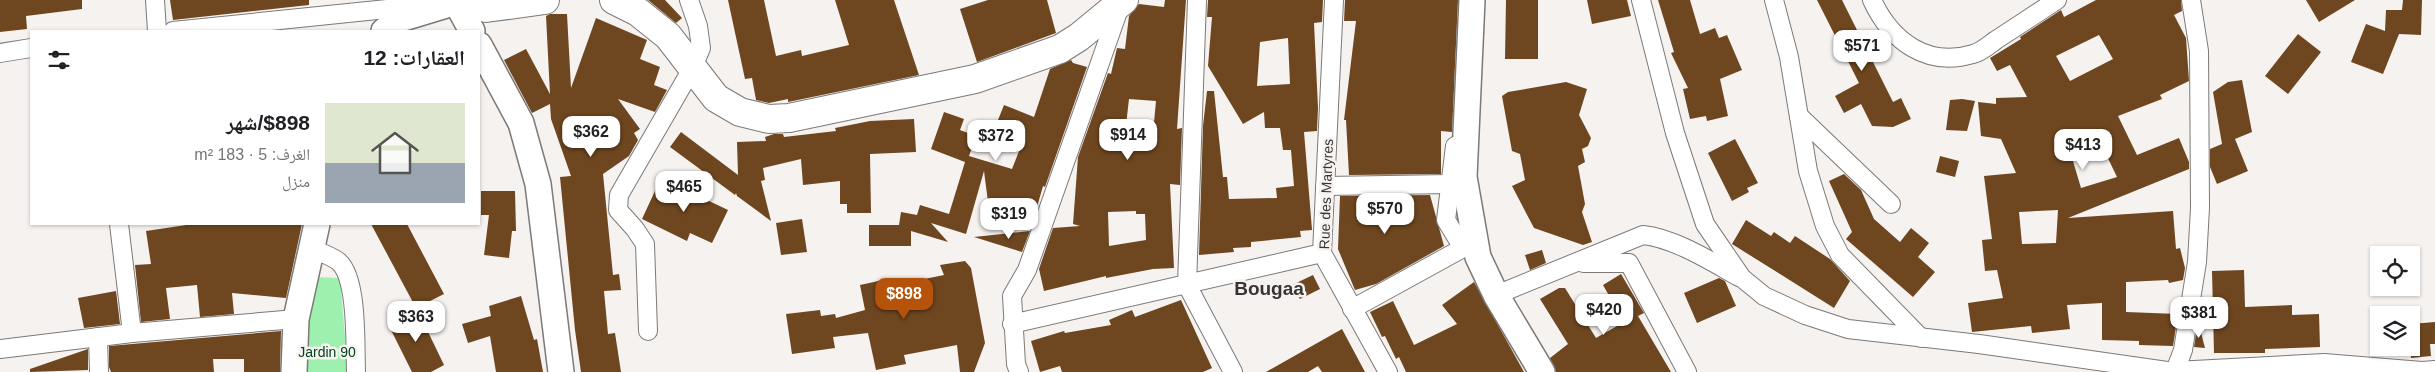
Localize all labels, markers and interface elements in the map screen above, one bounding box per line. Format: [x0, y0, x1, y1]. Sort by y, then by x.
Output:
pin: $571 [1832, 30, 1892, 72]
text: $571 [1844, 37, 1880, 54]
icon: filters [45, 46, 73, 74]
text: العقارات: 12 [363, 46, 465, 69]
text: $898/شهر [226, 111, 310, 134]
pin: $362 [561, 116, 621, 158]
pin: $914 [1098, 119, 1158, 161]
pin: $372 [966, 120, 1026, 162]
icon: home [365, 123, 425, 183]
text: $362 [573, 123, 609, 140]
text: $914 [1110, 126, 1146, 143]
text: $372 [978, 127, 1014, 144]
pin: $413 [2053, 128, 2113, 171]
text: $413 [2065, 136, 2101, 153]
street label: Rue des Martyres [1316, 139, 1336, 249]
text: الغرف: 5 · 183 m² [194, 146, 310, 163]
pin: $465 [654, 170, 714, 213]
text: منزل [282, 173, 310, 190]
text: $465 [666, 178, 702, 195]
pin: $570 [1355, 192, 1415, 235]
pin: $319 [979, 198, 1039, 240]
text: $570 [1367, 200, 1403, 217]
text: $319 [991, 205, 1027, 222]
map controls [2370, 246, 2420, 356]
button: locate [2370, 246, 2420, 296]
pin: $898 [874, 278, 934, 320]
district label: Bougaa [1234, 278, 1304, 299]
text: $898 [886, 285, 922, 302]
pin: $420 [1574, 294, 1634, 336]
pin: $381 [2169, 296, 2229, 339]
pin: $363 [386, 300, 446, 343]
text: $420 [1586, 301, 1622, 318]
text: $381 [2181, 304, 2217, 321]
button: layers [2370, 306, 2420, 356]
text: $363 [398, 308, 434, 325]
park label: Jardin 90 [298, 344, 356, 360]

